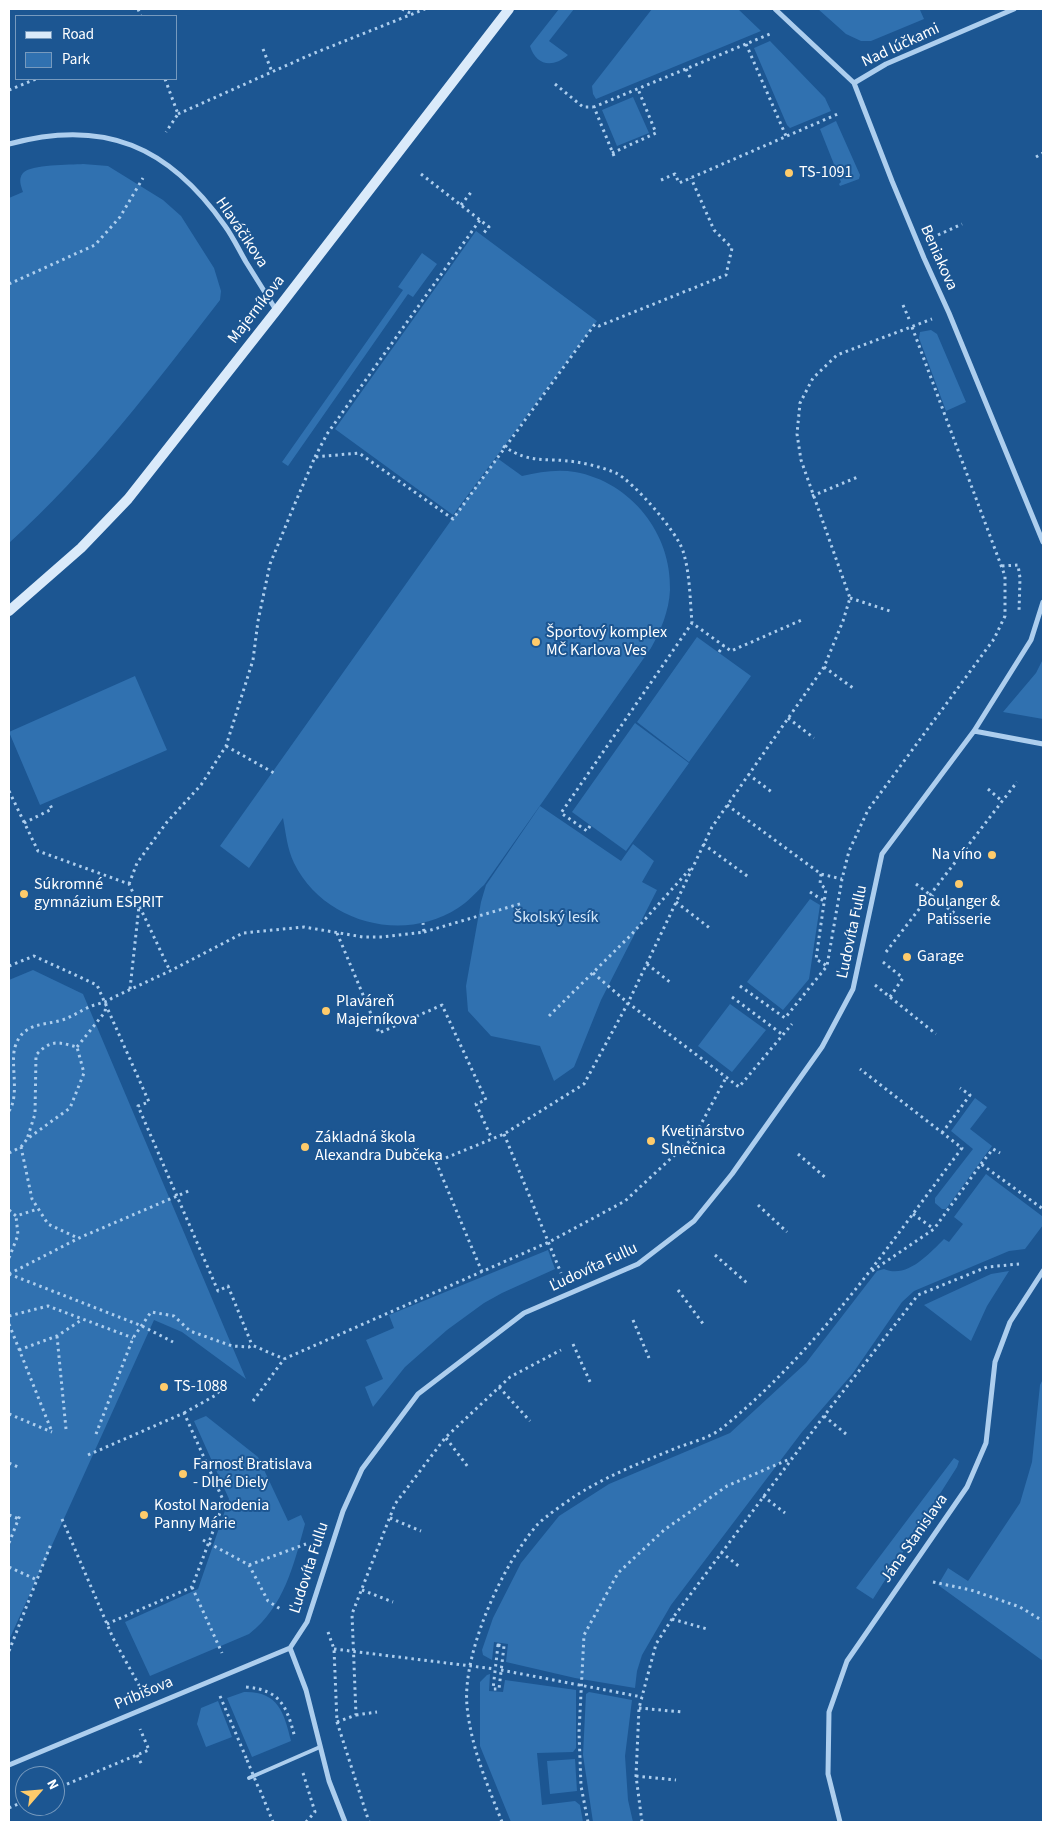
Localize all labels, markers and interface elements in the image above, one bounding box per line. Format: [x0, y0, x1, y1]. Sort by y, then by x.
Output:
legend [15, 15, 178, 80]
street label: Nad lúčkami [859, 20, 943, 72]
text: Road [62, 24, 94, 45]
text: Park [62, 49, 90, 70]
place label: TS-1091 [799, 163, 852, 183]
marker: TS-1091 [783, 167, 795, 179]
street label: Hlaváčikova [211, 194, 271, 272]
street label: Beniakova [915, 222, 961, 294]
street label: Majerníkova [224, 272, 290, 348]
place label: Športový komplex MČ Karlova Ves [546, 623, 667, 661]
marker: Športový komplex MČ Karlova Ves [530, 636, 542, 648]
place label: Na víno [932, 845, 982, 865]
marker: Na víno [986, 849, 998, 861]
place label: Súkromné gymnázium ESPRIT [34, 875, 164, 913]
marker: Boulanger & Patisserie [953, 878, 965, 890]
street label: Ľudovíta Fullu [834, 884, 872, 980]
marker: Súkromné gymnázium ESPRIT [18, 888, 30, 900]
place label: Boulanger & Patisserie [918, 892, 1000, 930]
park label: Školský lesík [514, 908, 598, 928]
place label: Garage [917, 947, 964, 967]
marker: Garage [901, 951, 913, 963]
place label: Plaváreň Majerníkova [336, 992, 417, 1030]
marker: Plaváreň Majerníkova [320, 1005, 332, 1017]
place label: Kvetinárstvo Slnečnica [661, 1122, 745, 1160]
place label: Základná škola Alexandra Dubčeka [315, 1128, 443, 1166]
marker: Kvetinárstvo Slnečnica [645, 1135, 657, 1147]
marker: Základná škola Alexandra Dubčeka [299, 1141, 311, 1153]
street label: Ľudovíta Fullu [547, 1239, 641, 1297]
place label: TS-1088 [174, 1377, 227, 1397]
marker: TS-1088 [158, 1381, 170, 1393]
place label: Farnosť Bratislava - Dlhé Diely [193, 1455, 312, 1493]
marker: Farnosť Bratislava - Dlhé Diely [177, 1468, 189, 1480]
street label: Jána Stanislava [877, 1491, 953, 1587]
place label: Kostol Narodenia Panny Márie [154, 1496, 269, 1534]
marker: Kostol Narodenia Panny Márie [138, 1509, 150, 1521]
street label: Ľudovíta Fullu [286, 1520, 334, 1616]
street label: Pribišova [112, 1673, 176, 1715]
north arrow [15, 1766, 65, 1816]
text: N [41, 1776, 63, 1793]

